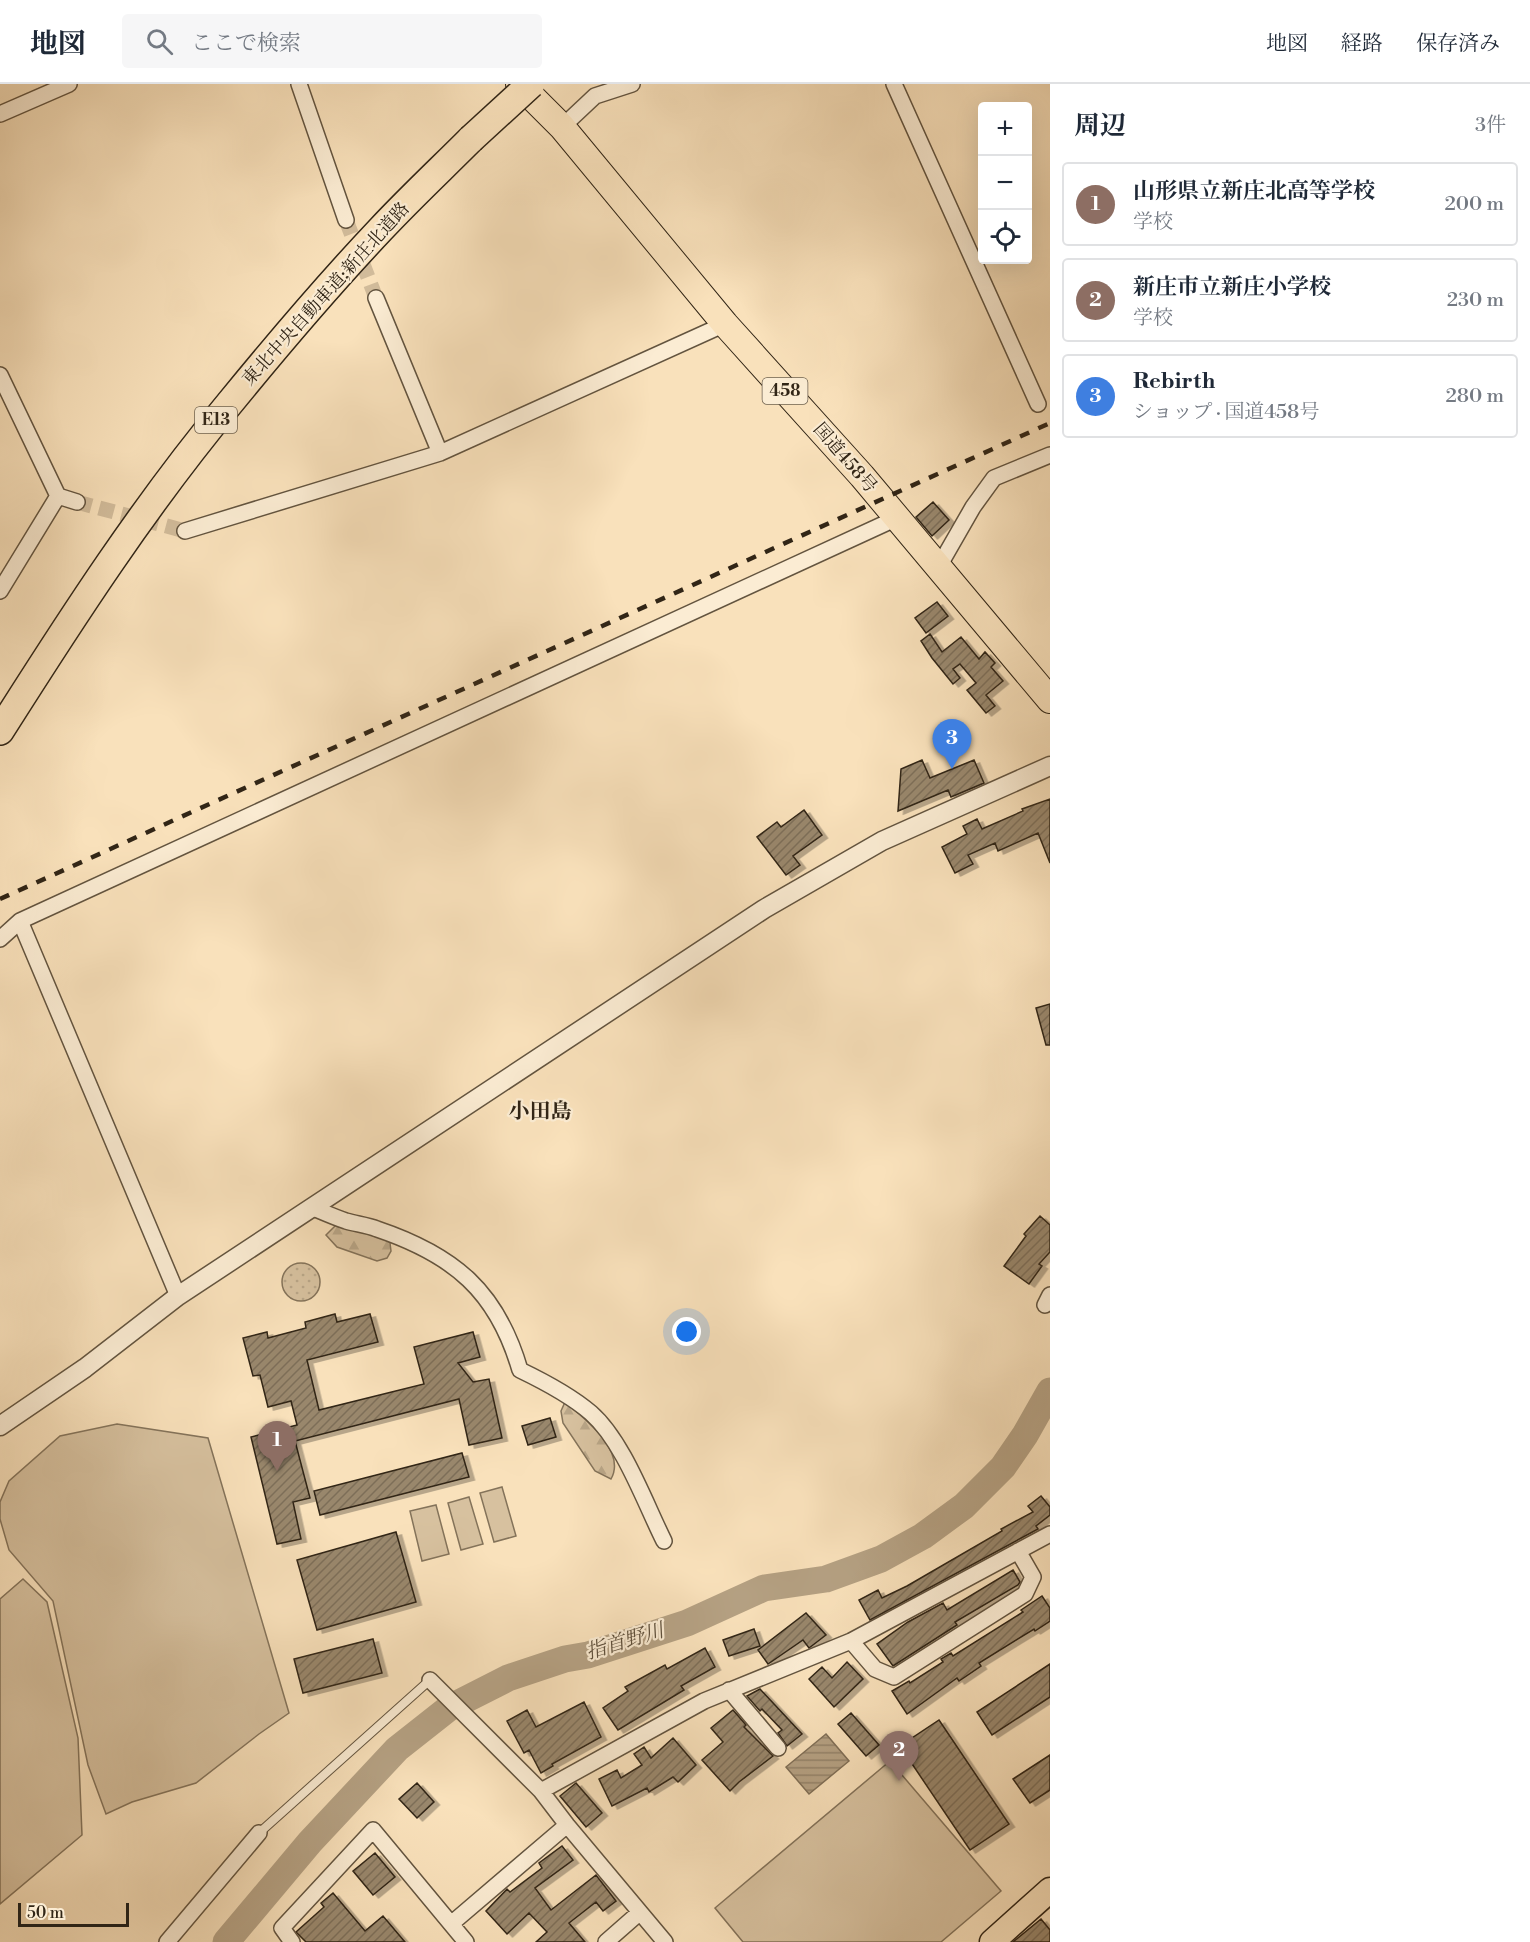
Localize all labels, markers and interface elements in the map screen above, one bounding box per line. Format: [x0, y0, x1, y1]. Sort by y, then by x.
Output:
search box [122, 14, 542, 68]
icon: search [143, 25, 176, 58]
text: 地図 [30, 27, 86, 62]
text: ここで検索 [191, 30, 301, 57]
text: 地図 [1266, 31, 1308, 57]
text: 経路 [1341, 31, 1383, 57]
text: 保存済み [1416, 31, 1500, 57]
map controls [978, 102, 1032, 264]
button: + [978, 102, 1032, 156]
text: 周辺 [1074, 110, 1126, 142]
text: 3件 [1475, 113, 1506, 138]
button: − [978, 156, 1032, 210]
text: 山形県立新庄北高等学校 [1133, 178, 1375, 205]
text: 1 [1091, 192, 1100, 217]
text: 200 m [1444, 192, 1504, 217]
street label: 東北中央自動車道;新庄北道路 [237, 197, 415, 391]
button: locate [978, 210, 1032, 264]
text: 学校 [1133, 210, 1173, 235]
text: 新庄市立新庄小学校 [1133, 274, 1331, 301]
text: 2 [1089, 288, 1102, 313]
text: 230 m [1447, 288, 1504, 313]
text: 学校 [1133, 306, 1173, 331]
text: Rebirth [1133, 368, 1215, 395]
road number: 458 [762, 378, 808, 404]
text: 3 [1089, 384, 1102, 409]
text: 280 m [1445, 384, 1504, 409]
text: ショップ · 国道458号 [1133, 400, 1319, 425]
road number: E13 [195, 407, 237, 433]
street label: 国道458号 [808, 418, 882, 498]
pin: 3 [932, 720, 972, 769]
district label: 小田島 [509, 1099, 572, 1125]
your location [672, 1317, 701, 1346]
pin: 1 [258, 1422, 296, 1471]
water label: 指首野川 [583, 1618, 669, 1666]
pin: 2 [880, 1732, 918, 1781]
scale bar [18, 1900, 129, 1928]
text: 50 m [27, 1903, 64, 1923]

